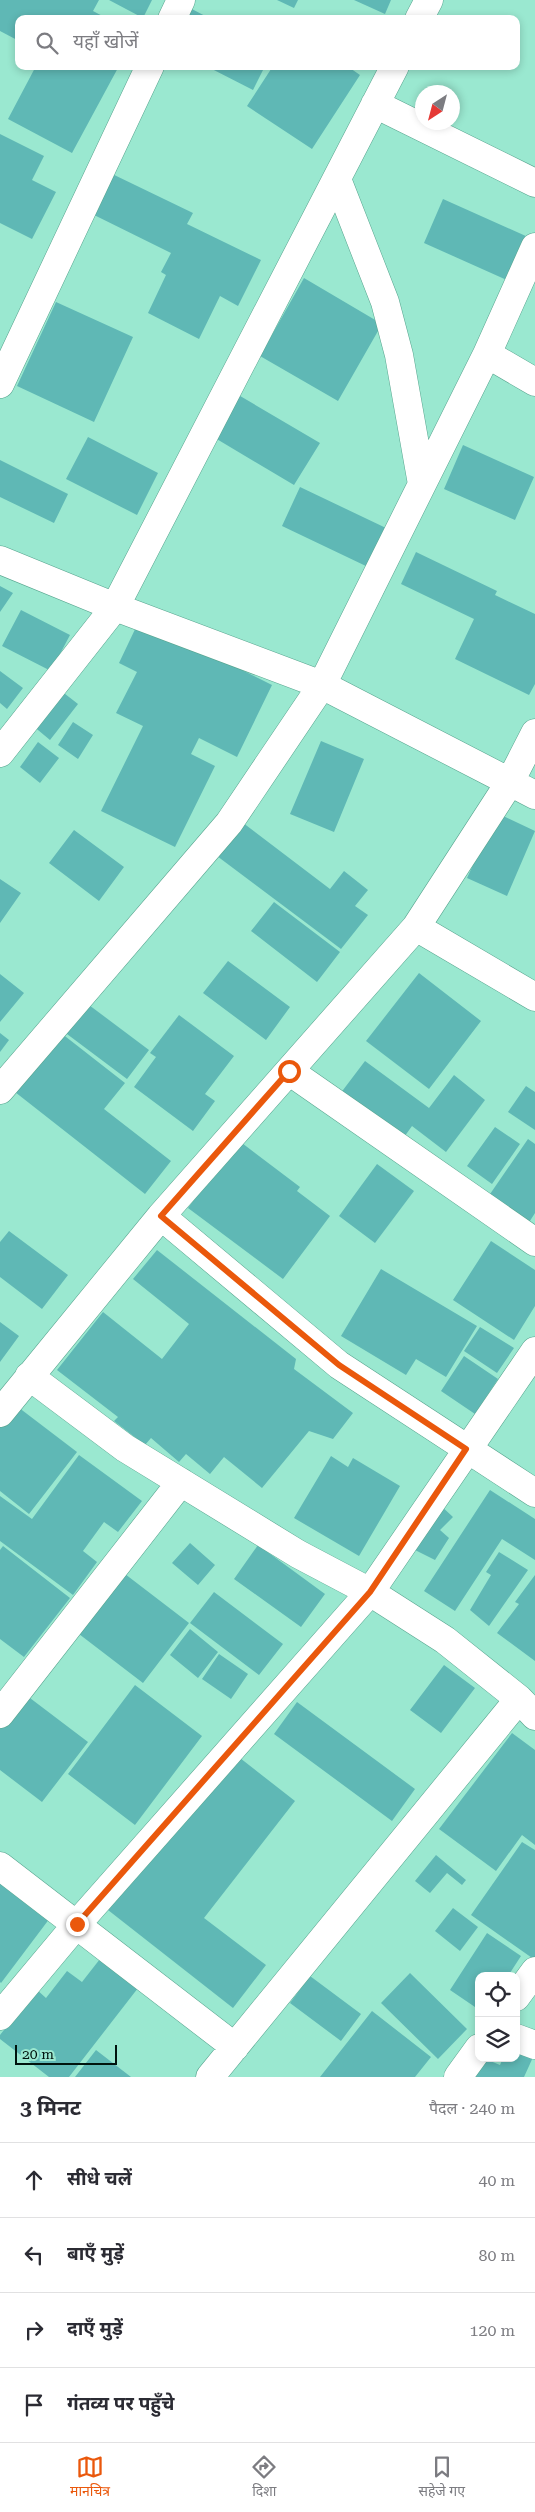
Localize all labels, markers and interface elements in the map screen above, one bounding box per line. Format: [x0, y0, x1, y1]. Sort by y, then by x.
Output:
search box [15, 15, 520, 70]
icon: search [33, 29, 61, 57]
text: यहाँ खोजें [73, 30, 138, 53]
north arrow [415, 85, 460, 130]
route start [278, 1060, 301, 1083]
route end [66, 1913, 89, 1936]
map controls [475, 1972, 520, 2062]
button: locate [475, 1972, 520, 2017]
button: layers [475, 2017, 520, 2062]
scale bar [15, 2042, 118, 2065]
text: 20 m [22, 2046, 54, 2062]
text: 3 मिनट [20, 2096, 81, 2120]
text: पैदल · 240 m [429, 2099, 515, 2118]
icon: ahead [20, 2166, 48, 2194]
text: सीधे चलें [67, 2167, 132, 2190]
text: 40 m [478, 2171, 515, 2190]
icon: left [20, 2241, 48, 2269]
text: बाएँ मुड़ें [67, 2242, 124, 2265]
text: 80 m [478, 2246, 515, 2265]
icon: right [20, 2316, 48, 2344]
text: दाएँ मुड़ें [67, 2317, 123, 2340]
text: 120 m [469, 2321, 515, 2340]
icon: arrive [20, 2391, 48, 2419]
text: गंतव्य पर पहुँचे [67, 2392, 174, 2415]
tab: मानचित्र [70, 2453, 110, 2502]
tab: दिशा [250, 2453, 278, 2502]
tab: सहेजे गए [418, 2453, 465, 2502]

